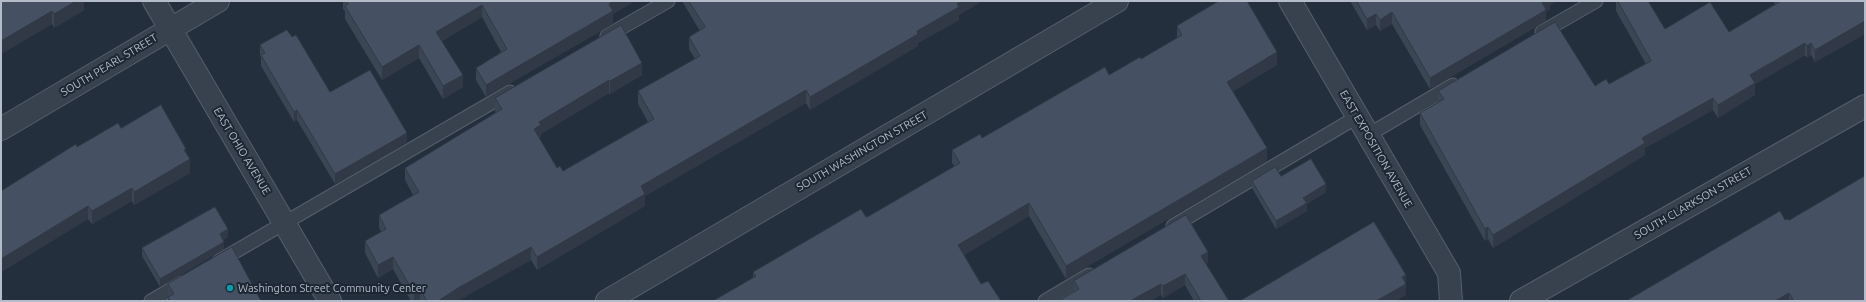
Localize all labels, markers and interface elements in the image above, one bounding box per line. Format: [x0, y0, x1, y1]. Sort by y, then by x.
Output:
street label: SOUTH PEARL STREET [58, 31, 160, 99]
street label: EAST EXPOSITION AVENUE [1337, 88, 1415, 210]
street label: EAST OHIO AVENUE [211, 105, 273, 197]
street label: SOUTH WASHINGTON STREET [794, 108, 930, 194]
street label: SOUTH CLARKSON STREET [1632, 164, 1754, 242]
place label: Washington Street Community Center [238, 281, 426, 295]
marker: Washington Street Community Center [225, 283, 235, 293]

